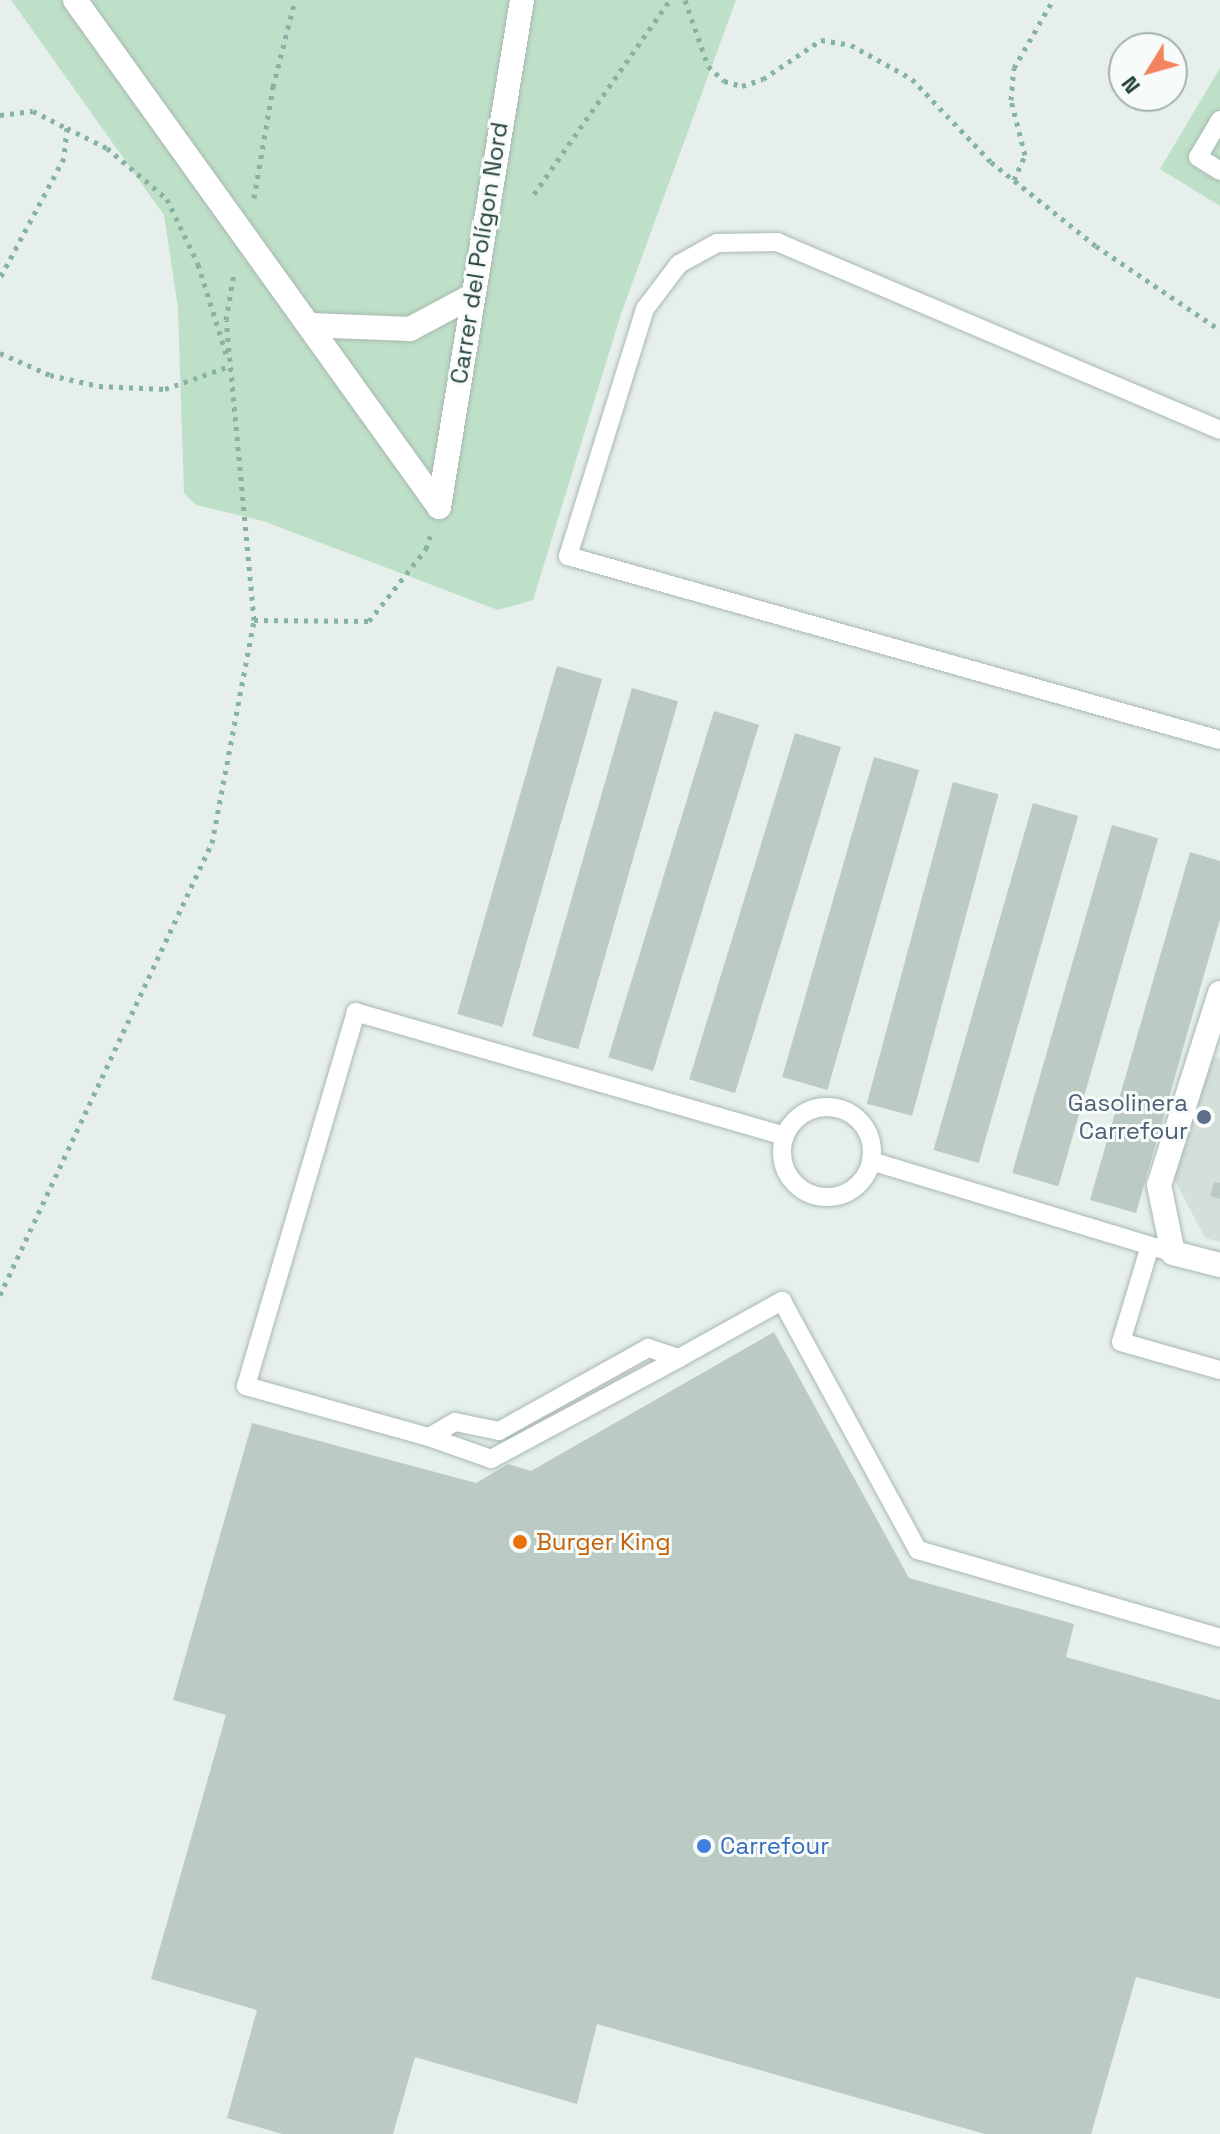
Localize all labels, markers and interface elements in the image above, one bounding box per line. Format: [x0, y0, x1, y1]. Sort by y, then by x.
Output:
north arrow [1108, 32, 1188, 112]
text: N [1115, 71, 1146, 100]
street label: Carrer del Polígon Nord [444, 120, 514, 386]
place label: Gasolinera Carrefour [1068, 1089, 1188, 1145]
marker: Gasolinera Carrefour [1195, 1108, 1213, 1126]
place label: Burger King [536, 1528, 671, 1556]
marker: Burger King [511, 1533, 529, 1551]
place label: Carrefour [720, 1832, 829, 1860]
marker: Carrefour [695, 1837, 713, 1855]

